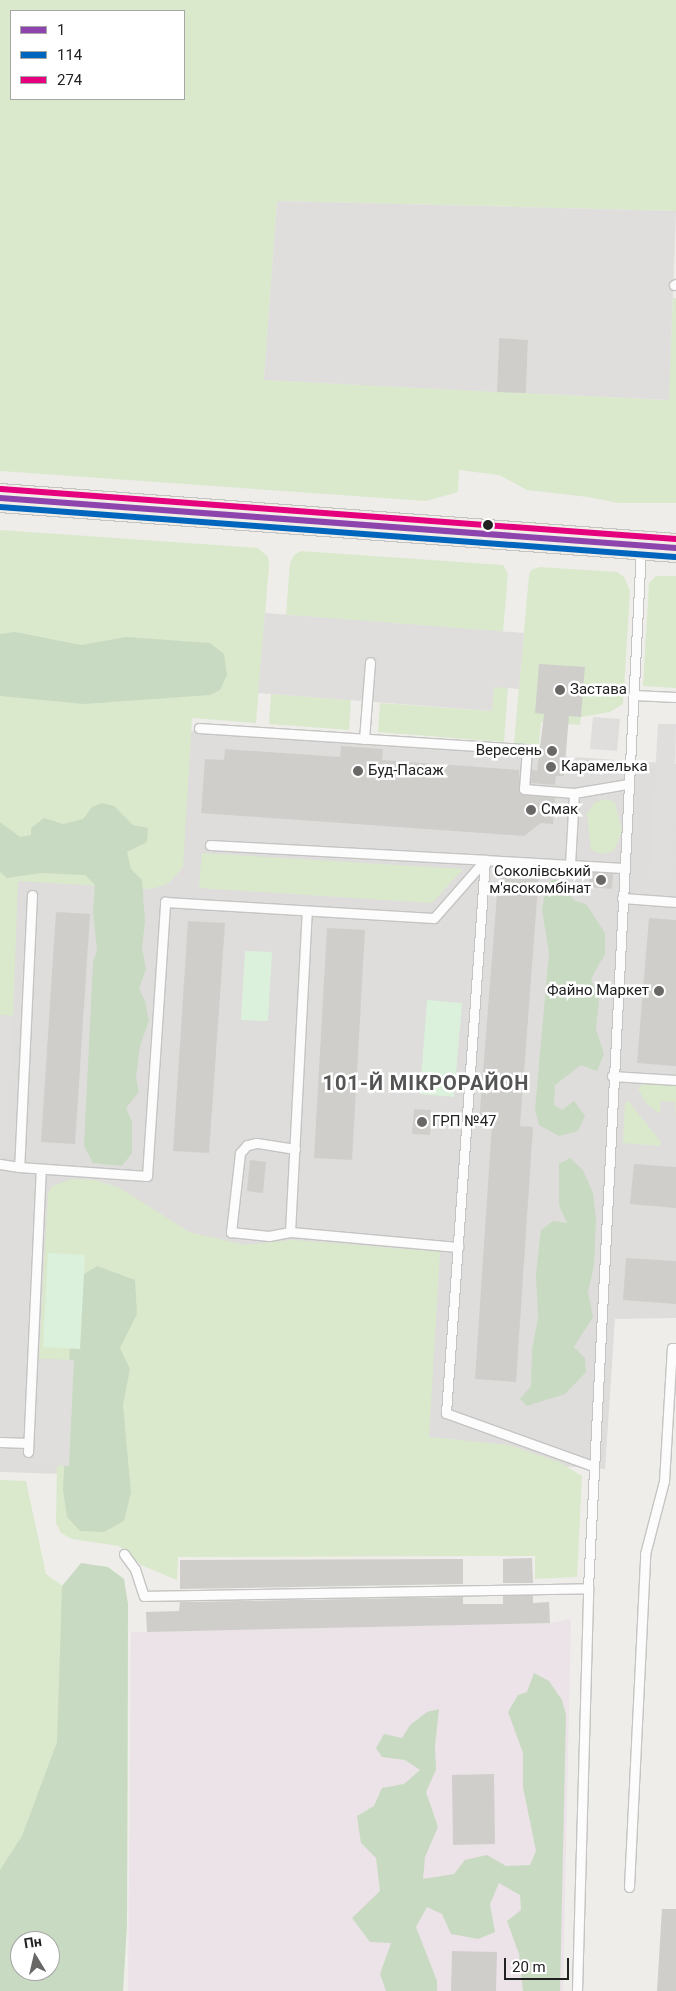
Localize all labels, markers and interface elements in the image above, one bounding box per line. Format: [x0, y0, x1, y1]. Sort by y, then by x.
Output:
legend [10, 10, 185, 100]
text: 1 [57, 21, 65, 39]
text: 114 [57, 46, 82, 64]
text: 274 [57, 71, 82, 89]
unlabelled marker [483, 520, 493, 530]
place label: Застава [570, 681, 627, 699]
marker: Застава [554, 684, 566, 696]
place label: Вересень [476, 742, 542, 760]
marker: Вересень [546, 745, 558, 757]
place label: Карамелька [561, 758, 648, 776]
marker: Карамелька [545, 761, 557, 773]
place label: Буд-Пасаж [368, 762, 444, 780]
marker: Буд-Пасаж [352, 765, 364, 777]
place label: Смак [541, 801, 578, 819]
marker: Смак [525, 804, 537, 816]
place label: Соколівський м'ясокомбінат [489, 862, 591, 897]
marker: Соколівський м'ясокомбінат [595, 874, 607, 886]
place label: Файно Маркет [547, 982, 649, 1000]
marker: Файно Маркет [653, 985, 665, 997]
district label: 101-Й МІКРОРАЙОН [321, 1071, 531, 1095]
place label: ГРП №47 [432, 1113, 497, 1131]
marker: ГРП №47 [416, 1116, 428, 1128]
north arrow [10, 1931, 60, 1981]
text: Пн [23, 1933, 43, 1951]
scale bar [506, 1948, 571, 1980]
text: 20 m [512, 1958, 546, 1976]

